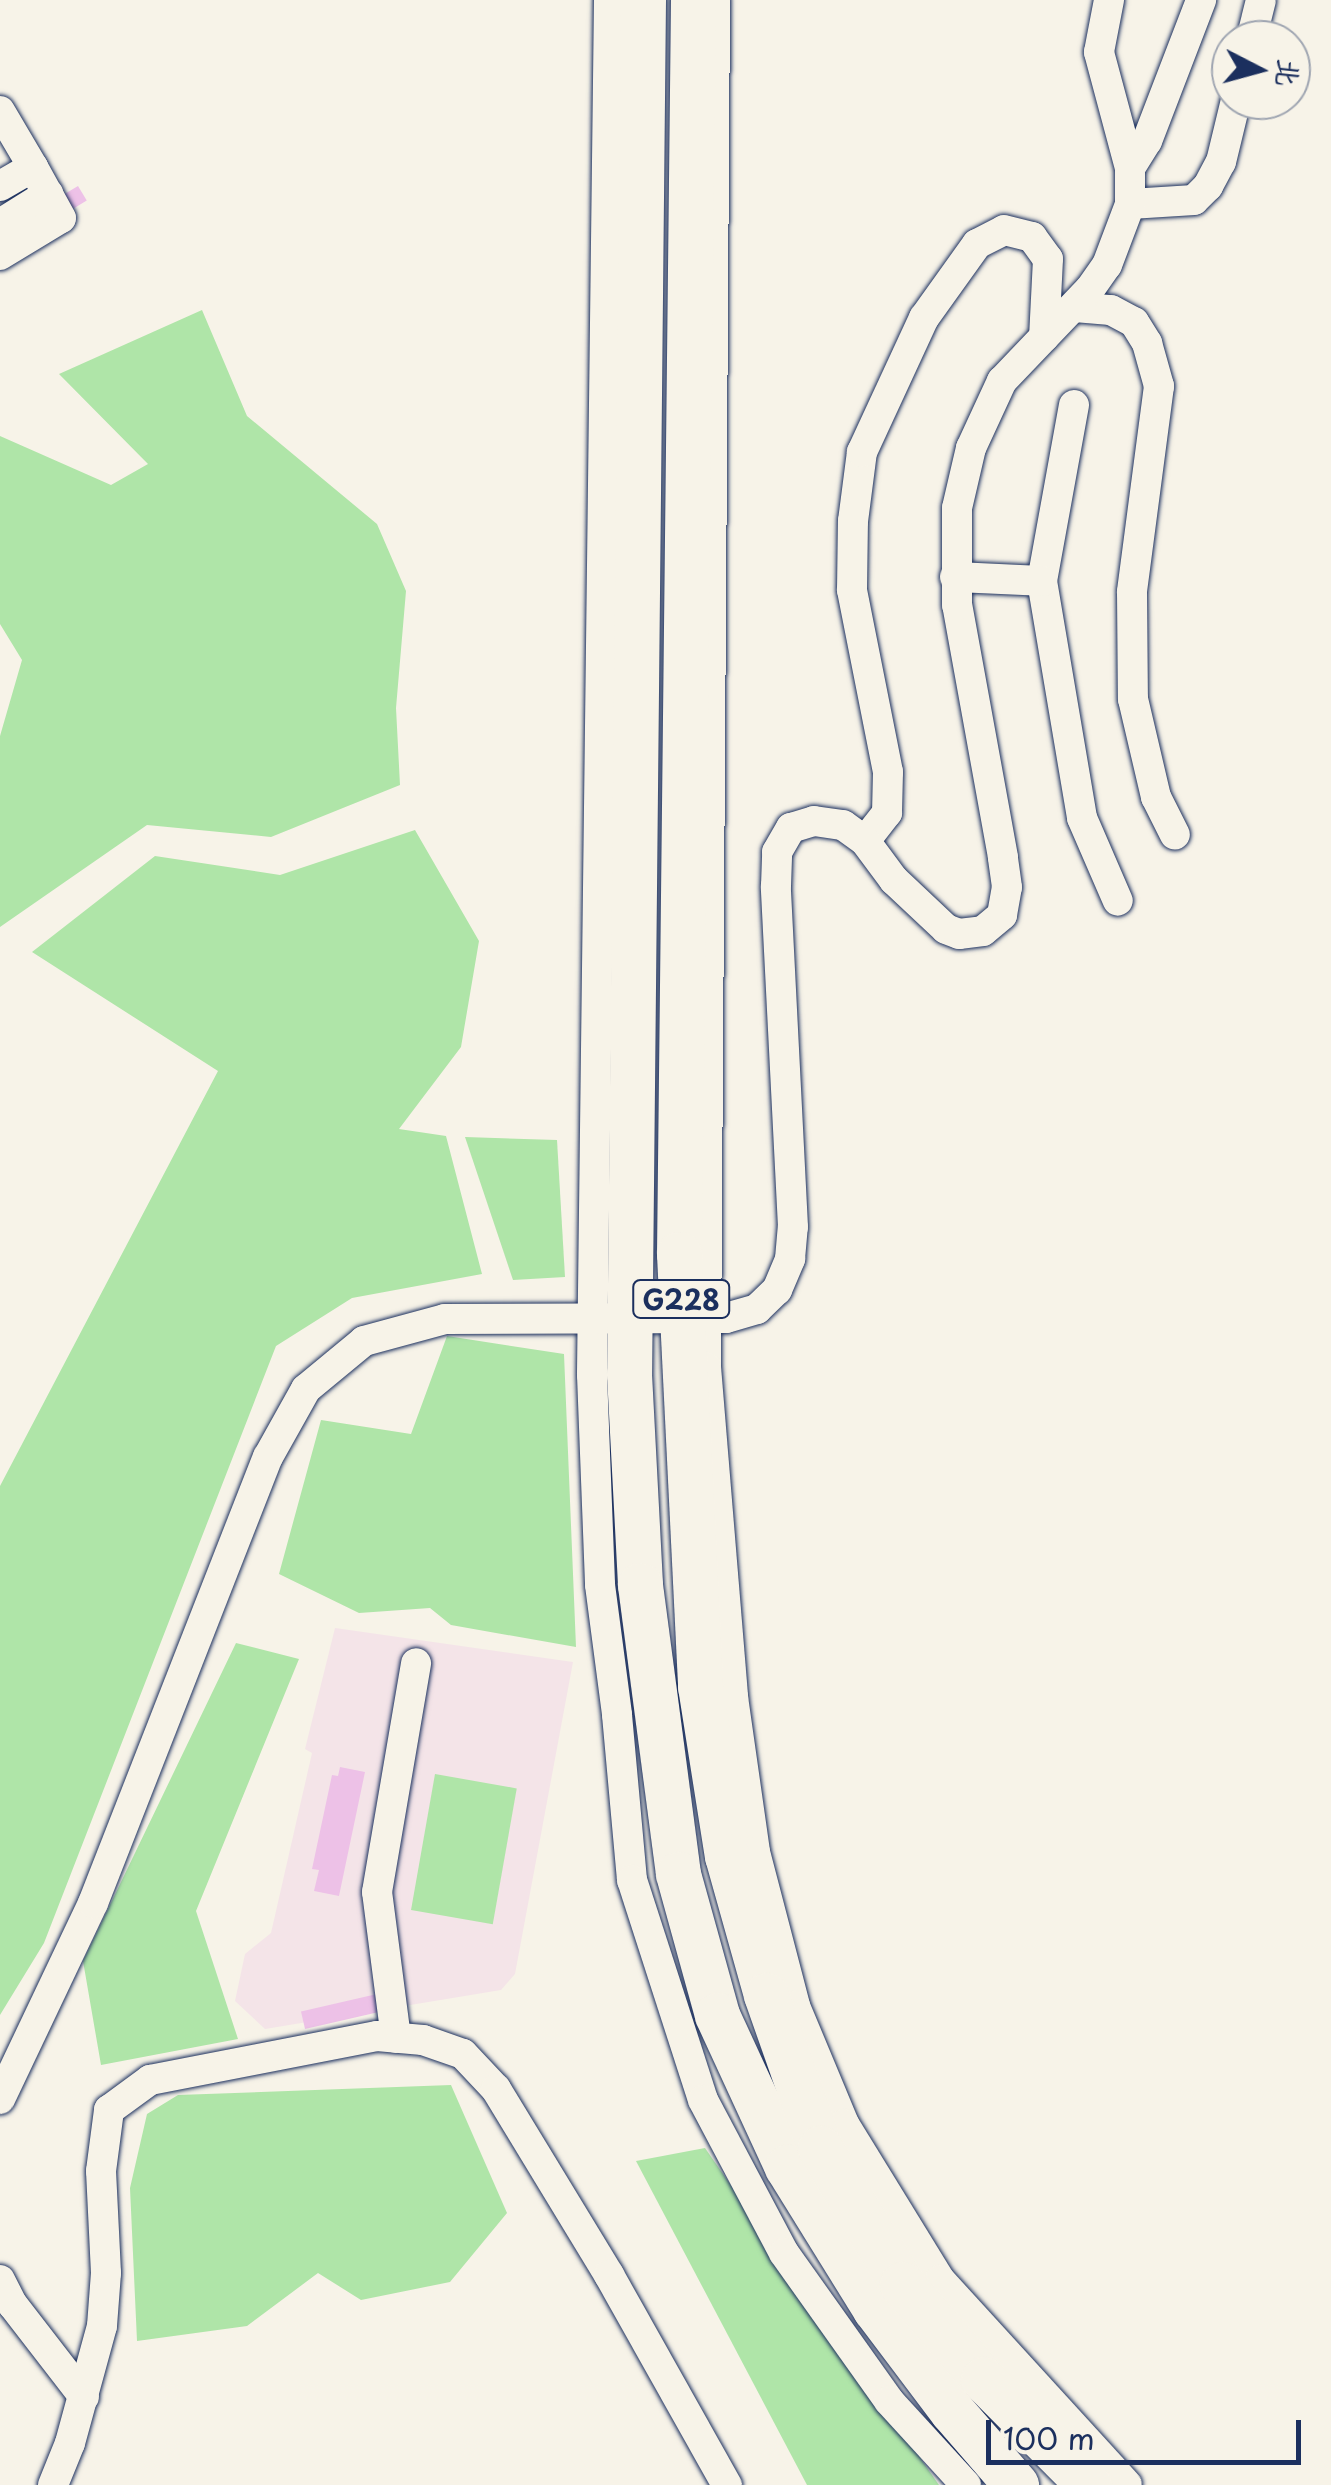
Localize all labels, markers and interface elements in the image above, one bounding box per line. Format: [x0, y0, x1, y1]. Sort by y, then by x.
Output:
north arrow [1211, 20, 1311, 120]
text: 北 [1266, 57, 1312, 89]
road number: G228 [631, 1276, 731, 1322]
scale bar [991, 2400, 1306, 2462]
text: 100 m [1003, 2415, 1095, 2460]

